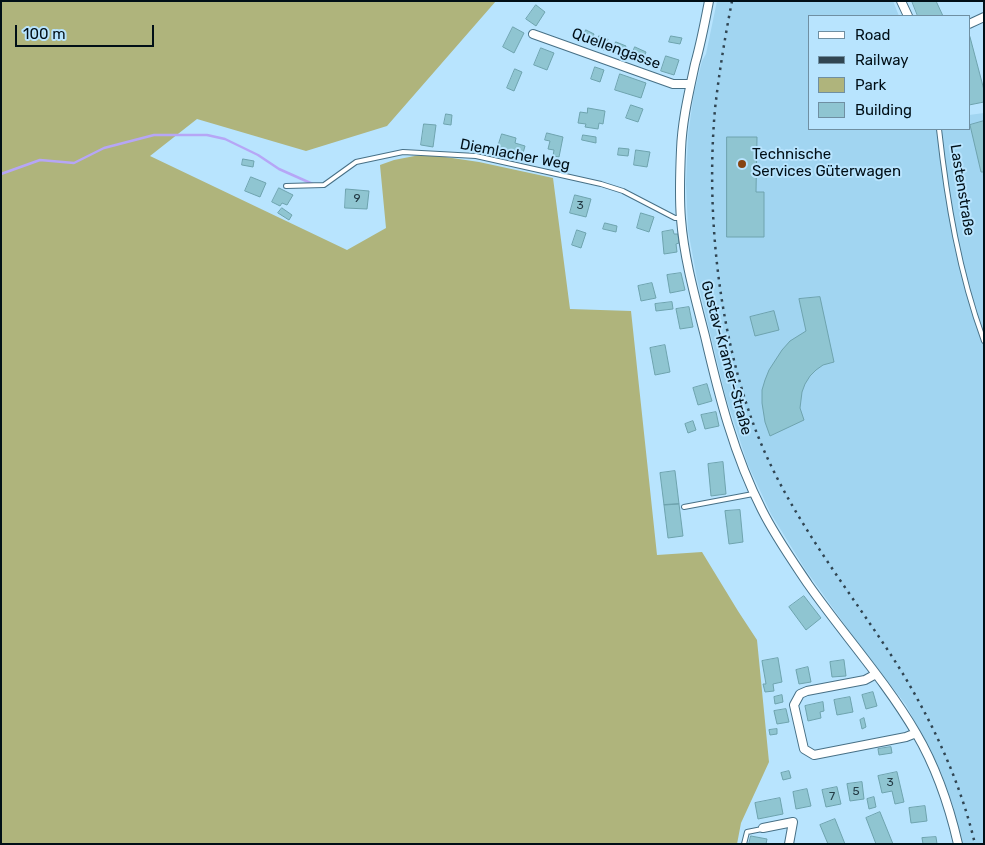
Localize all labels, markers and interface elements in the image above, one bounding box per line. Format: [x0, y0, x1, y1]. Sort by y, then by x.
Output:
scale bar [18, 15, 156, 47]
legend [808, 15, 970, 130]
text: 100 m [23, 25, 65, 43]
street label: Quellengasse [569, 25, 663, 73]
text: Road [855, 26, 891, 44]
text: Railway [855, 51, 909, 69]
text: Park [855, 76, 886, 94]
text: Building [855, 101, 912, 119]
street label: Diemlacher Weg [458, 135, 572, 175]
street label: Lastenstraße [946, 143, 978, 237]
place label: Technische Services Güterwagen [752, 146, 901, 181]
marker: Technische Services Güterwagen [736, 158, 748, 170]
house number: 9 [353, 192, 361, 206]
house number: 3 [576, 199, 584, 213]
street label: Gustav-Kramer-Straße [697, 279, 755, 437]
house number: 3 [886, 776, 894, 790]
house number: 5 [852, 785, 860, 799]
house number: 7 [829, 790, 835, 804]

